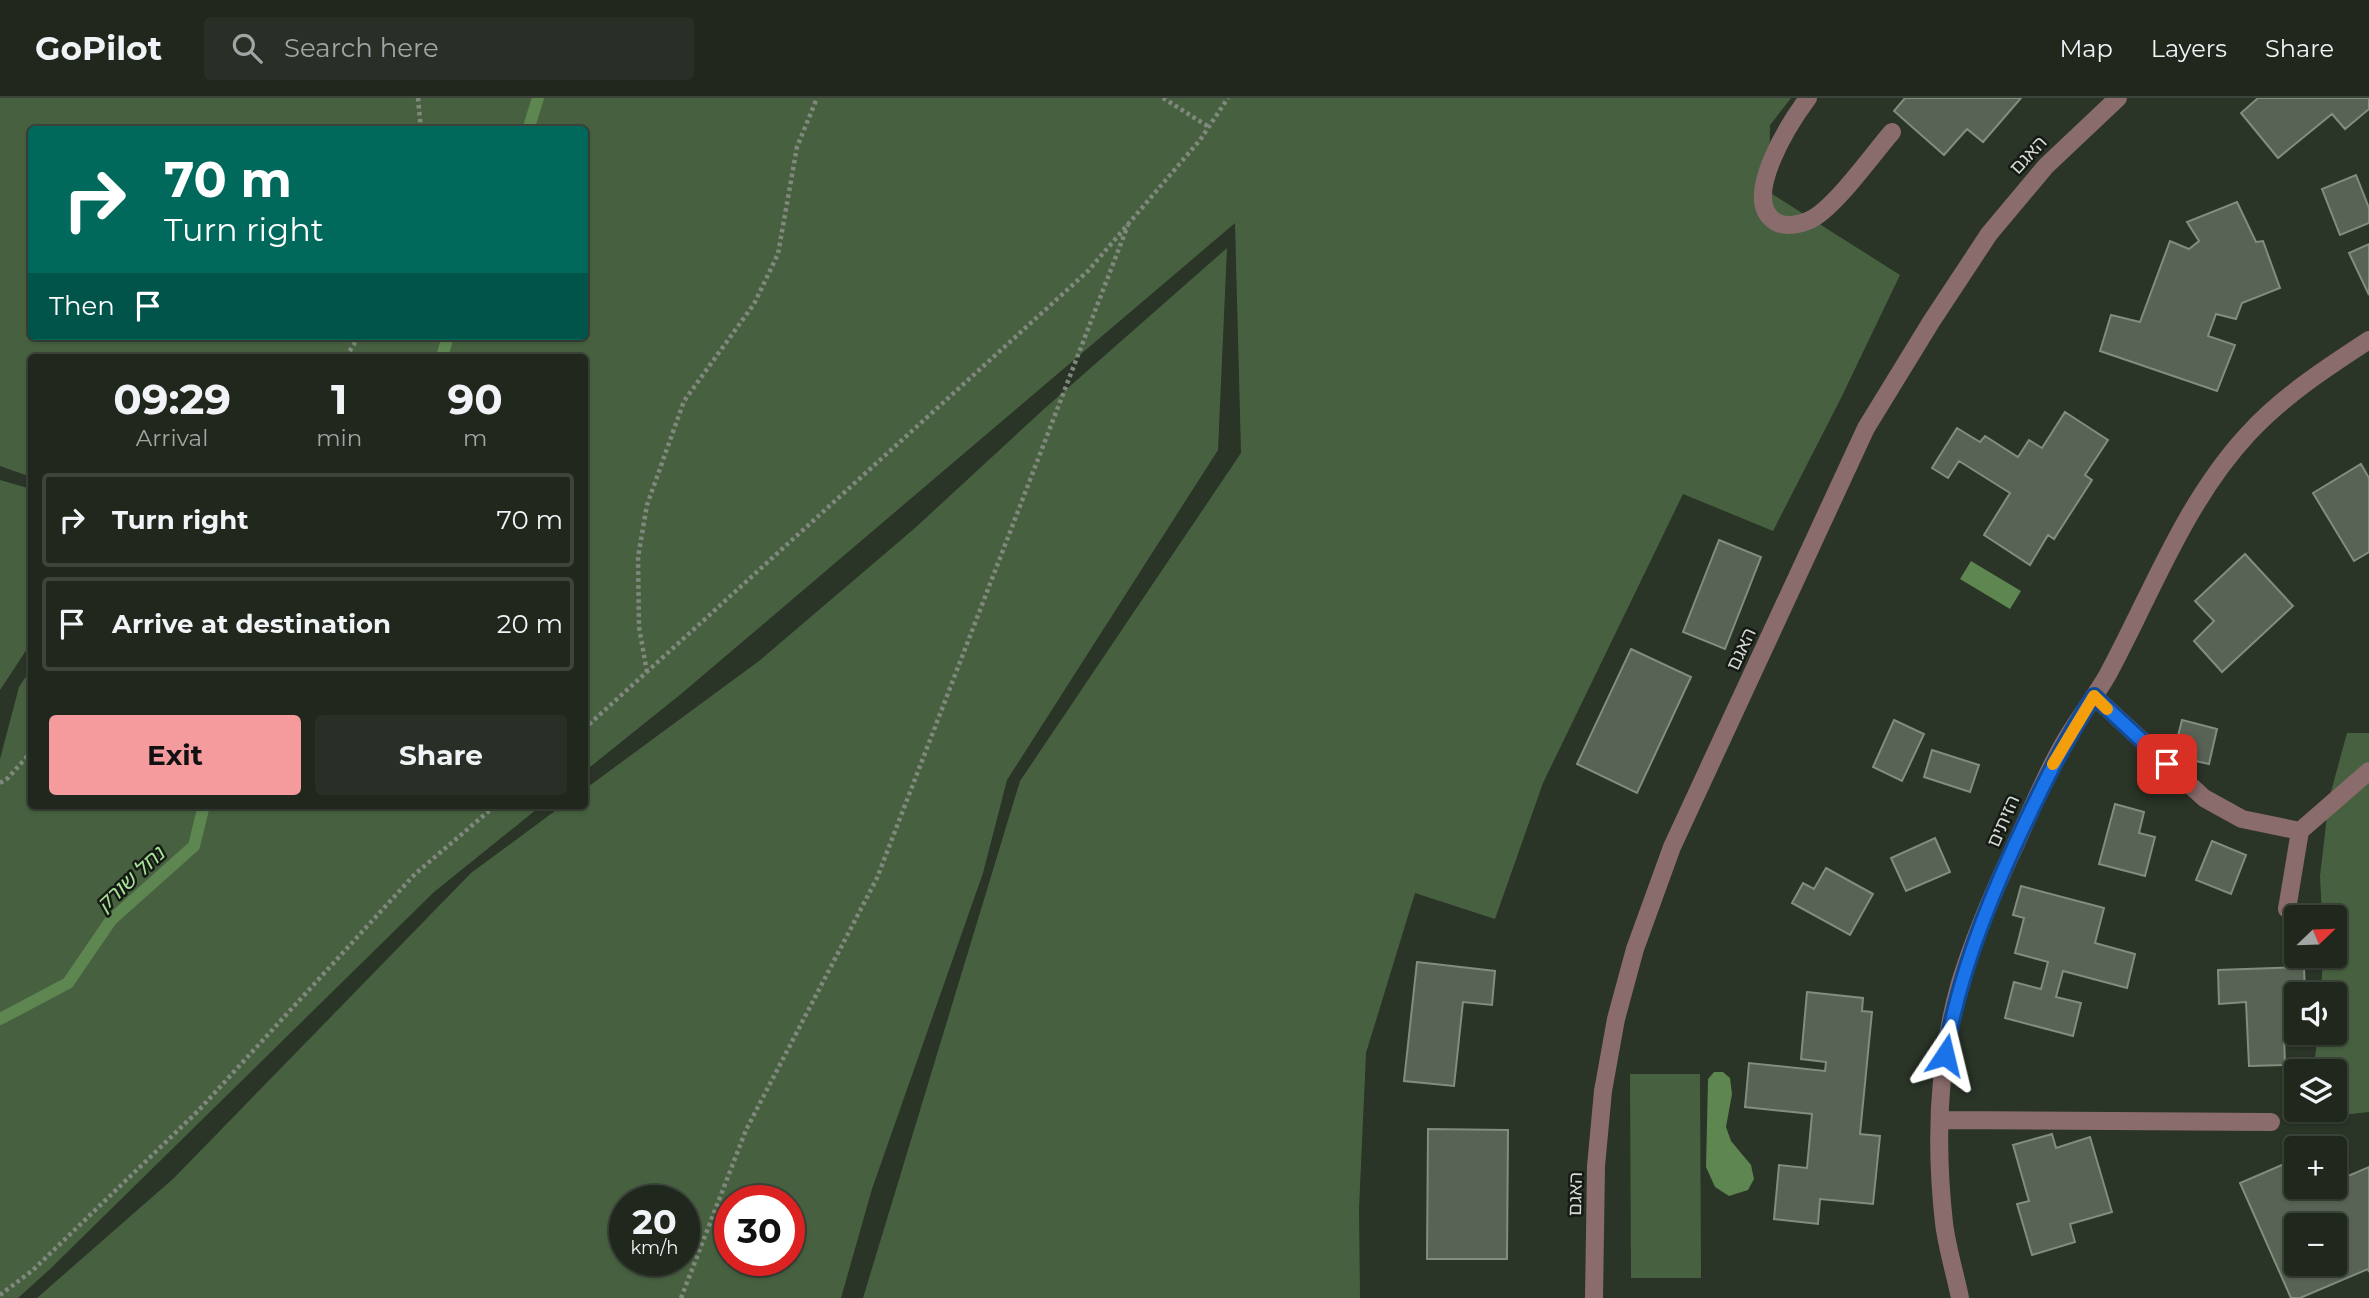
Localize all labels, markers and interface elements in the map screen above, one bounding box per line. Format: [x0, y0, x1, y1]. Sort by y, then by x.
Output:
search box [204, 17, 694, 80]
text: GoPilot [35, 28, 162, 68]
icon: search [228, 29, 266, 67]
text: Search here [284, 32, 439, 64]
text: Map [2059, 34, 2113, 63]
text: Layers [2151, 34, 2227, 63]
text: Share [2265, 34, 2334, 63]
street label: האגם [2005, 131, 2051, 179]
text: 70 m [164, 150, 292, 209]
icon: right [49, 154, 140, 245]
text: Turn right [164, 210, 324, 249]
icon: arrive [129, 287, 167, 325]
text: Then [49, 290, 115, 322]
text: 09:29 [113, 373, 231, 425]
text: 1 [331, 373, 347, 425]
text: 90 [448, 373, 503, 425]
text: Arrival [136, 424, 208, 452]
text: min [316, 424, 362, 452]
text: m [463, 424, 487, 452]
icon: right [53, 501, 91, 539]
text: Turn right [112, 504, 248, 536]
text: 70 m [497, 504, 563, 536]
icon: arrive [53, 605, 91, 643]
text: Arrive at destination [112, 608, 391, 640]
text: 20 m [497, 608, 563, 640]
street label: האגם [1721, 624, 1761, 674]
button: Exit [49, 715, 301, 795]
button: Share [315, 715, 567, 795]
pin [2137, 734, 2197, 794]
icon: arrive [2148, 745, 2186, 783]
street label: הזיתים [1981, 792, 2025, 850]
water label: נחל שורק [91, 840, 171, 917]
north arrow [2284, 905, 2347, 968]
map controls [2284, 905, 2347, 1276]
button: sound [2284, 982, 2347, 1045]
position arrow [1908, 1018, 1982, 1092]
button: layers [2284, 1059, 2347, 1122]
button: + [2284, 1136, 2347, 1199]
street label: האגם [1563, 1172, 1587, 1216]
speed limit sign: 30 [714, 1185, 805, 1276]
text: 20 [632, 1200, 677, 1243]
button: − [2284, 1213, 2347, 1276]
text: km/h [630, 1237, 679, 1259]

